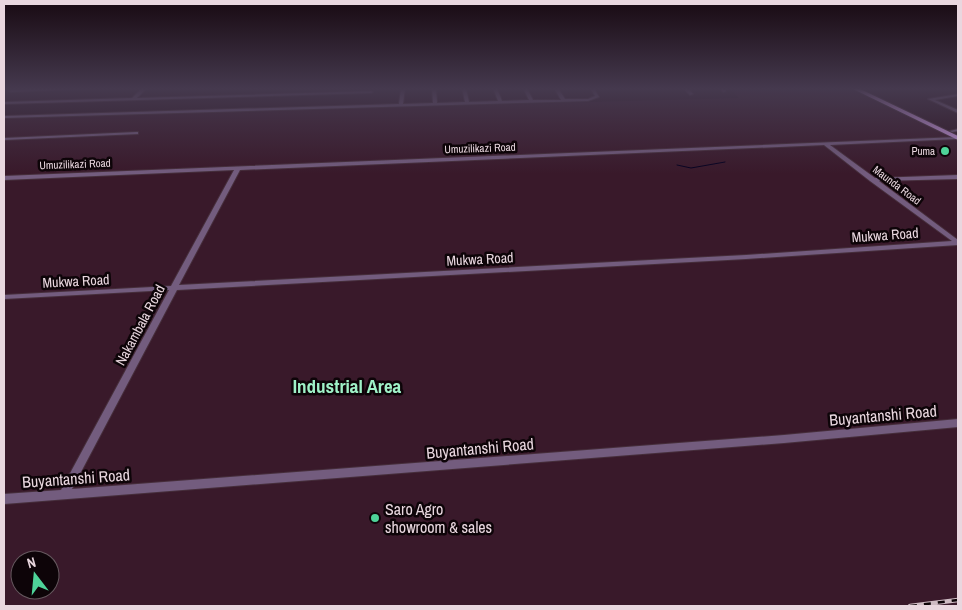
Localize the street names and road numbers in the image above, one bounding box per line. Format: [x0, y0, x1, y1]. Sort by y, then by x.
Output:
street label: Umuzilikazi Road [444, 140, 516, 156]
street label: Umuzilikazi Road [39, 156, 111, 172]
street label: Maunda Road [870, 162, 924, 208]
street label: Mukwa Road [851, 224, 919, 246]
street label: Mukwa Road [446, 248, 514, 270]
street label: Mukwa Road [42, 270, 110, 292]
street label: Nakambala Road [111, 282, 169, 368]
street label: Buyantanshi Road [828, 399, 938, 431]
street label: Buyantanshi Road [425, 432, 535, 464]
street label: Buyantanshi Road [21, 463, 131, 493]

